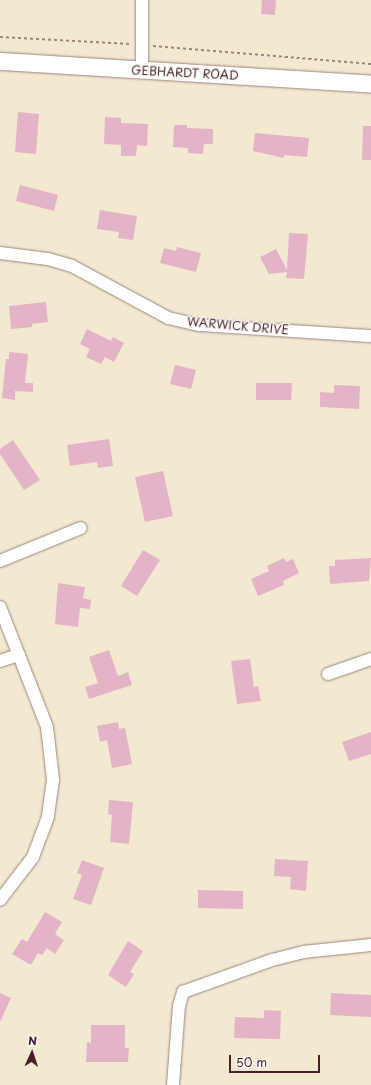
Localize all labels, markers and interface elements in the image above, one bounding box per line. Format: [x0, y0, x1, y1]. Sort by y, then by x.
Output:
street label: GEBHARDT ROAD [130, 63, 240, 83]
street label: WARWICK DRIVE [186, 314, 290, 338]
text: N [28, 1032, 37, 1049]
north arrow [12, 1033, 52, 1073]
scale bar [231, 1047, 322, 1073]
text: 50 m [236, 1053, 267, 1071]

